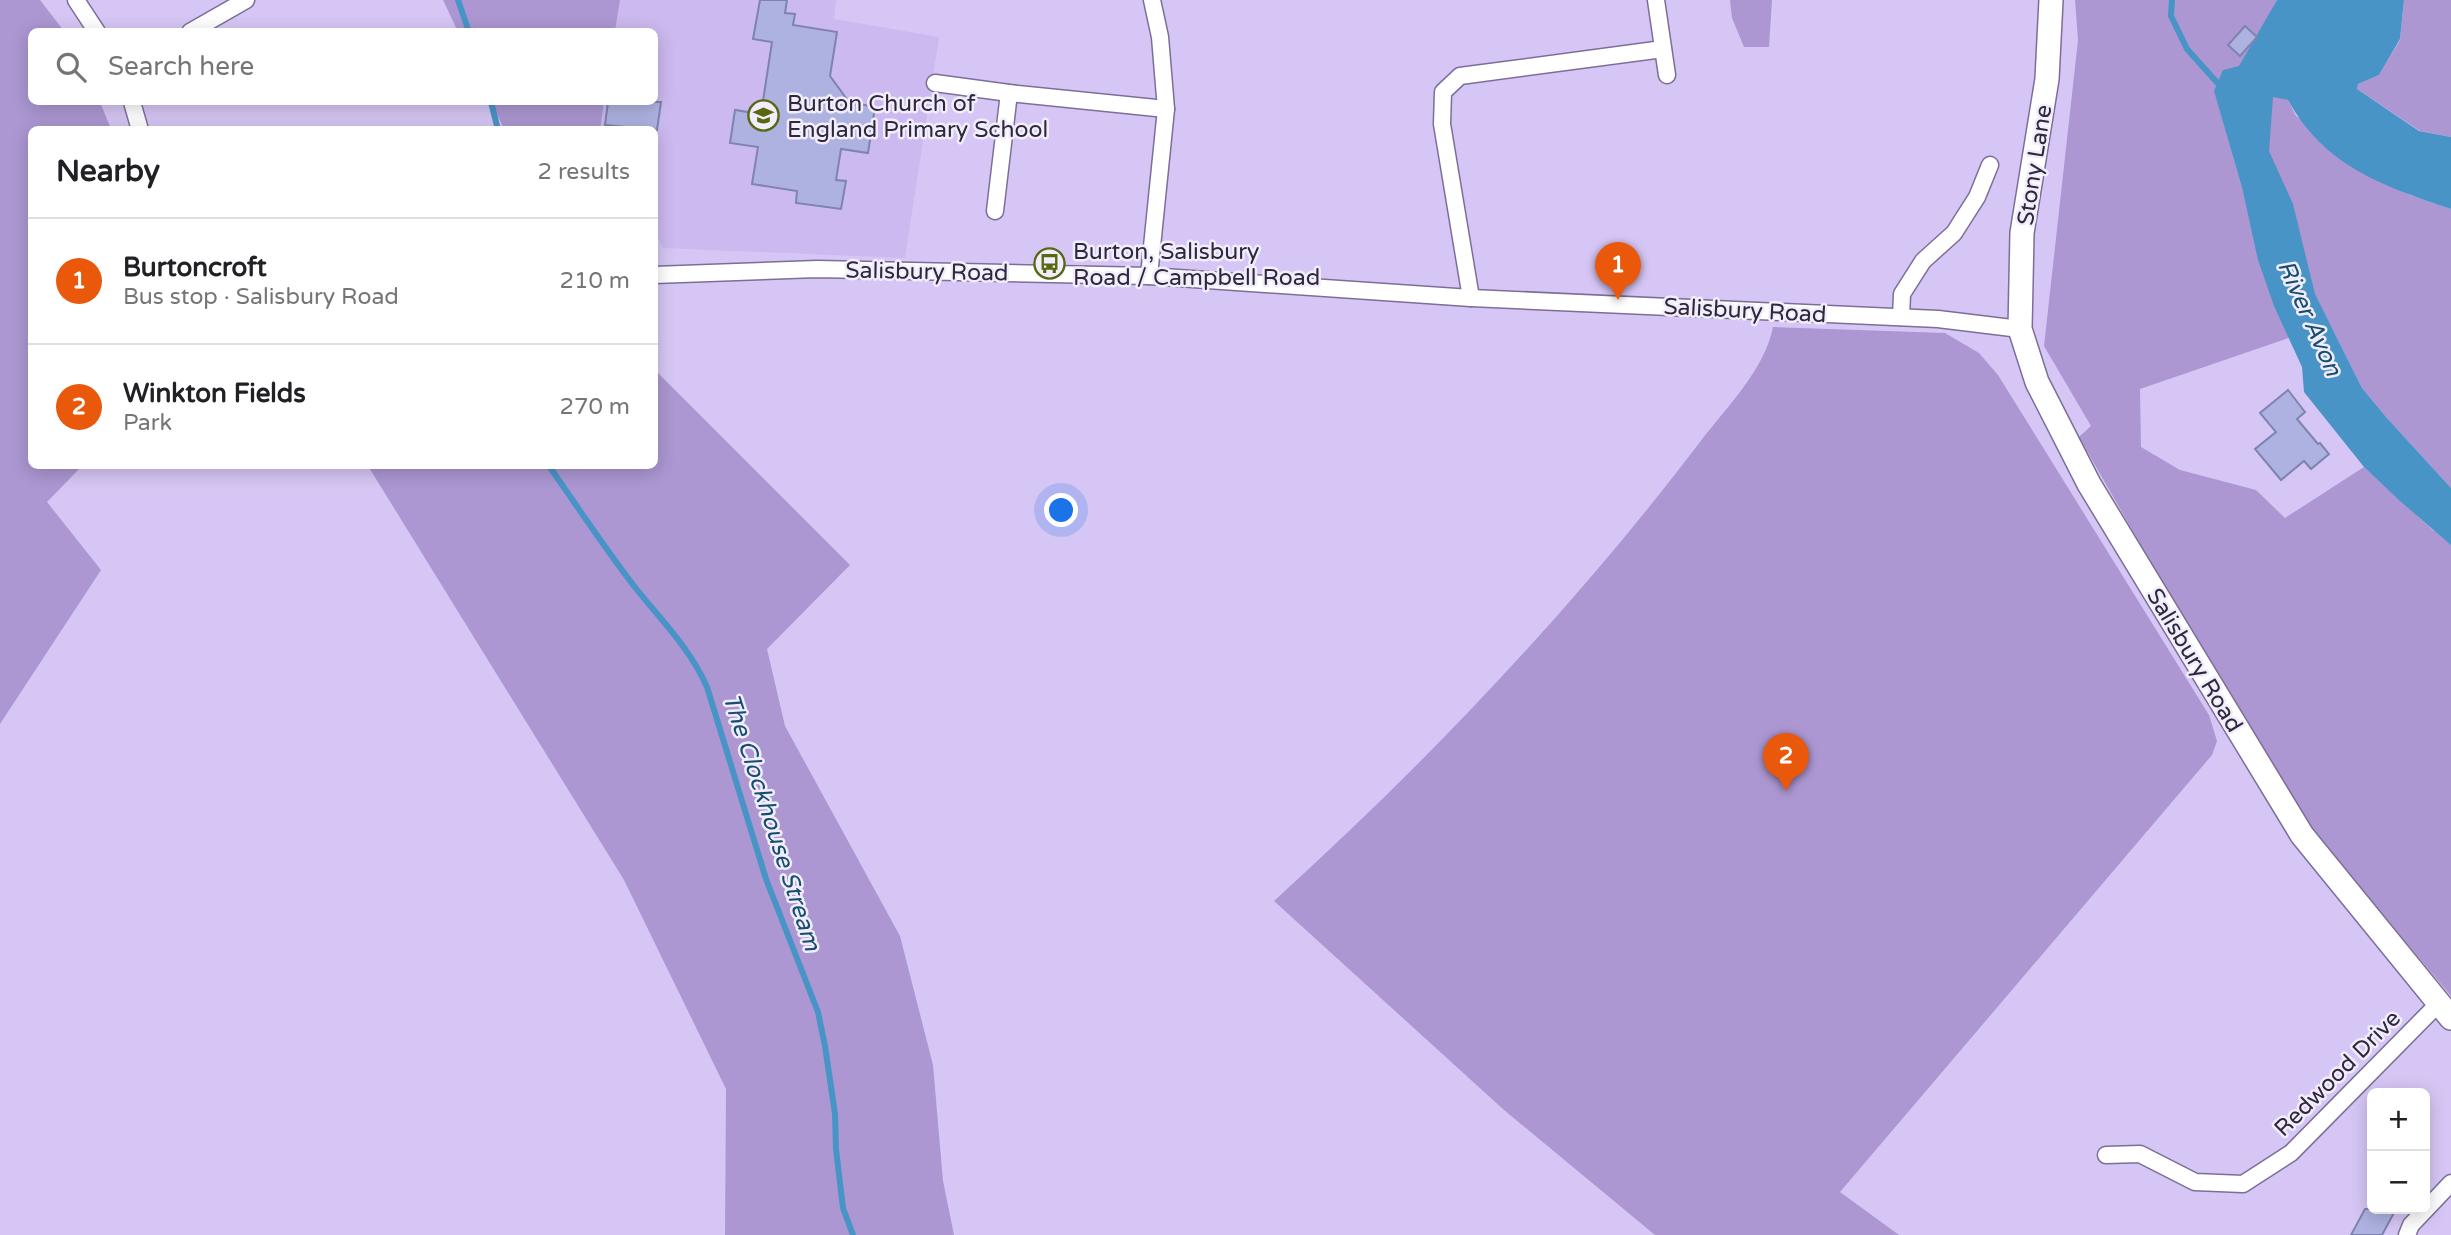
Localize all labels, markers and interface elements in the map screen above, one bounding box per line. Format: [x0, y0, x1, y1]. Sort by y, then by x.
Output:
search box [28, 28, 658, 105]
icon: search [52, 48, 90, 86]
text: Search here [108, 51, 254, 82]
place label: Burton Church of England Primary School [787, 90, 1048, 144]
school or university icon: Burton Church of England Primary School [747, 99, 781, 133]
street label: Stony Lane [2012, 103, 2058, 227]
text: Nearby [56, 153, 160, 190]
text: 2 results [537, 158, 630, 186]
place label: Burton, Salisbury Road / Campbell Road [1073, 238, 1320, 292]
pin: 1 [1595, 242, 1641, 300]
bus stop icon: Burton, Salisbury Road / Campbell Road [1033, 247, 1067, 281]
text: Burtoncroft [123, 252, 267, 283]
water label: River Avon [2271, 256, 2348, 382]
street label: Salisbury Road [845, 257, 1009, 287]
text: 1 [72, 267, 86, 295]
text: 210 m [560, 267, 630, 295]
text: Bus stop · Salisbury Road [123, 283, 399, 311]
street label: Salisbury Road [1663, 293, 1827, 329]
text: Winkton Fields [123, 378, 306, 409]
text: 2 [72, 393, 86, 421]
text: 270 m [560, 393, 630, 421]
text: Park [123, 409, 172, 437]
your location [1044, 493, 1078, 527]
street label: Salisbury Road [2140, 583, 2248, 738]
water label: The Clockhouse Stream [716, 690, 827, 955]
pin: 2 [1763, 733, 1809, 791]
street label: Redwood Drive [2269, 1005, 2407, 1143]
map controls [2367, 1088, 2430, 1214]
button: + [2367, 1088, 2430, 1151]
button: − [2367, 1151, 2430, 1214]

